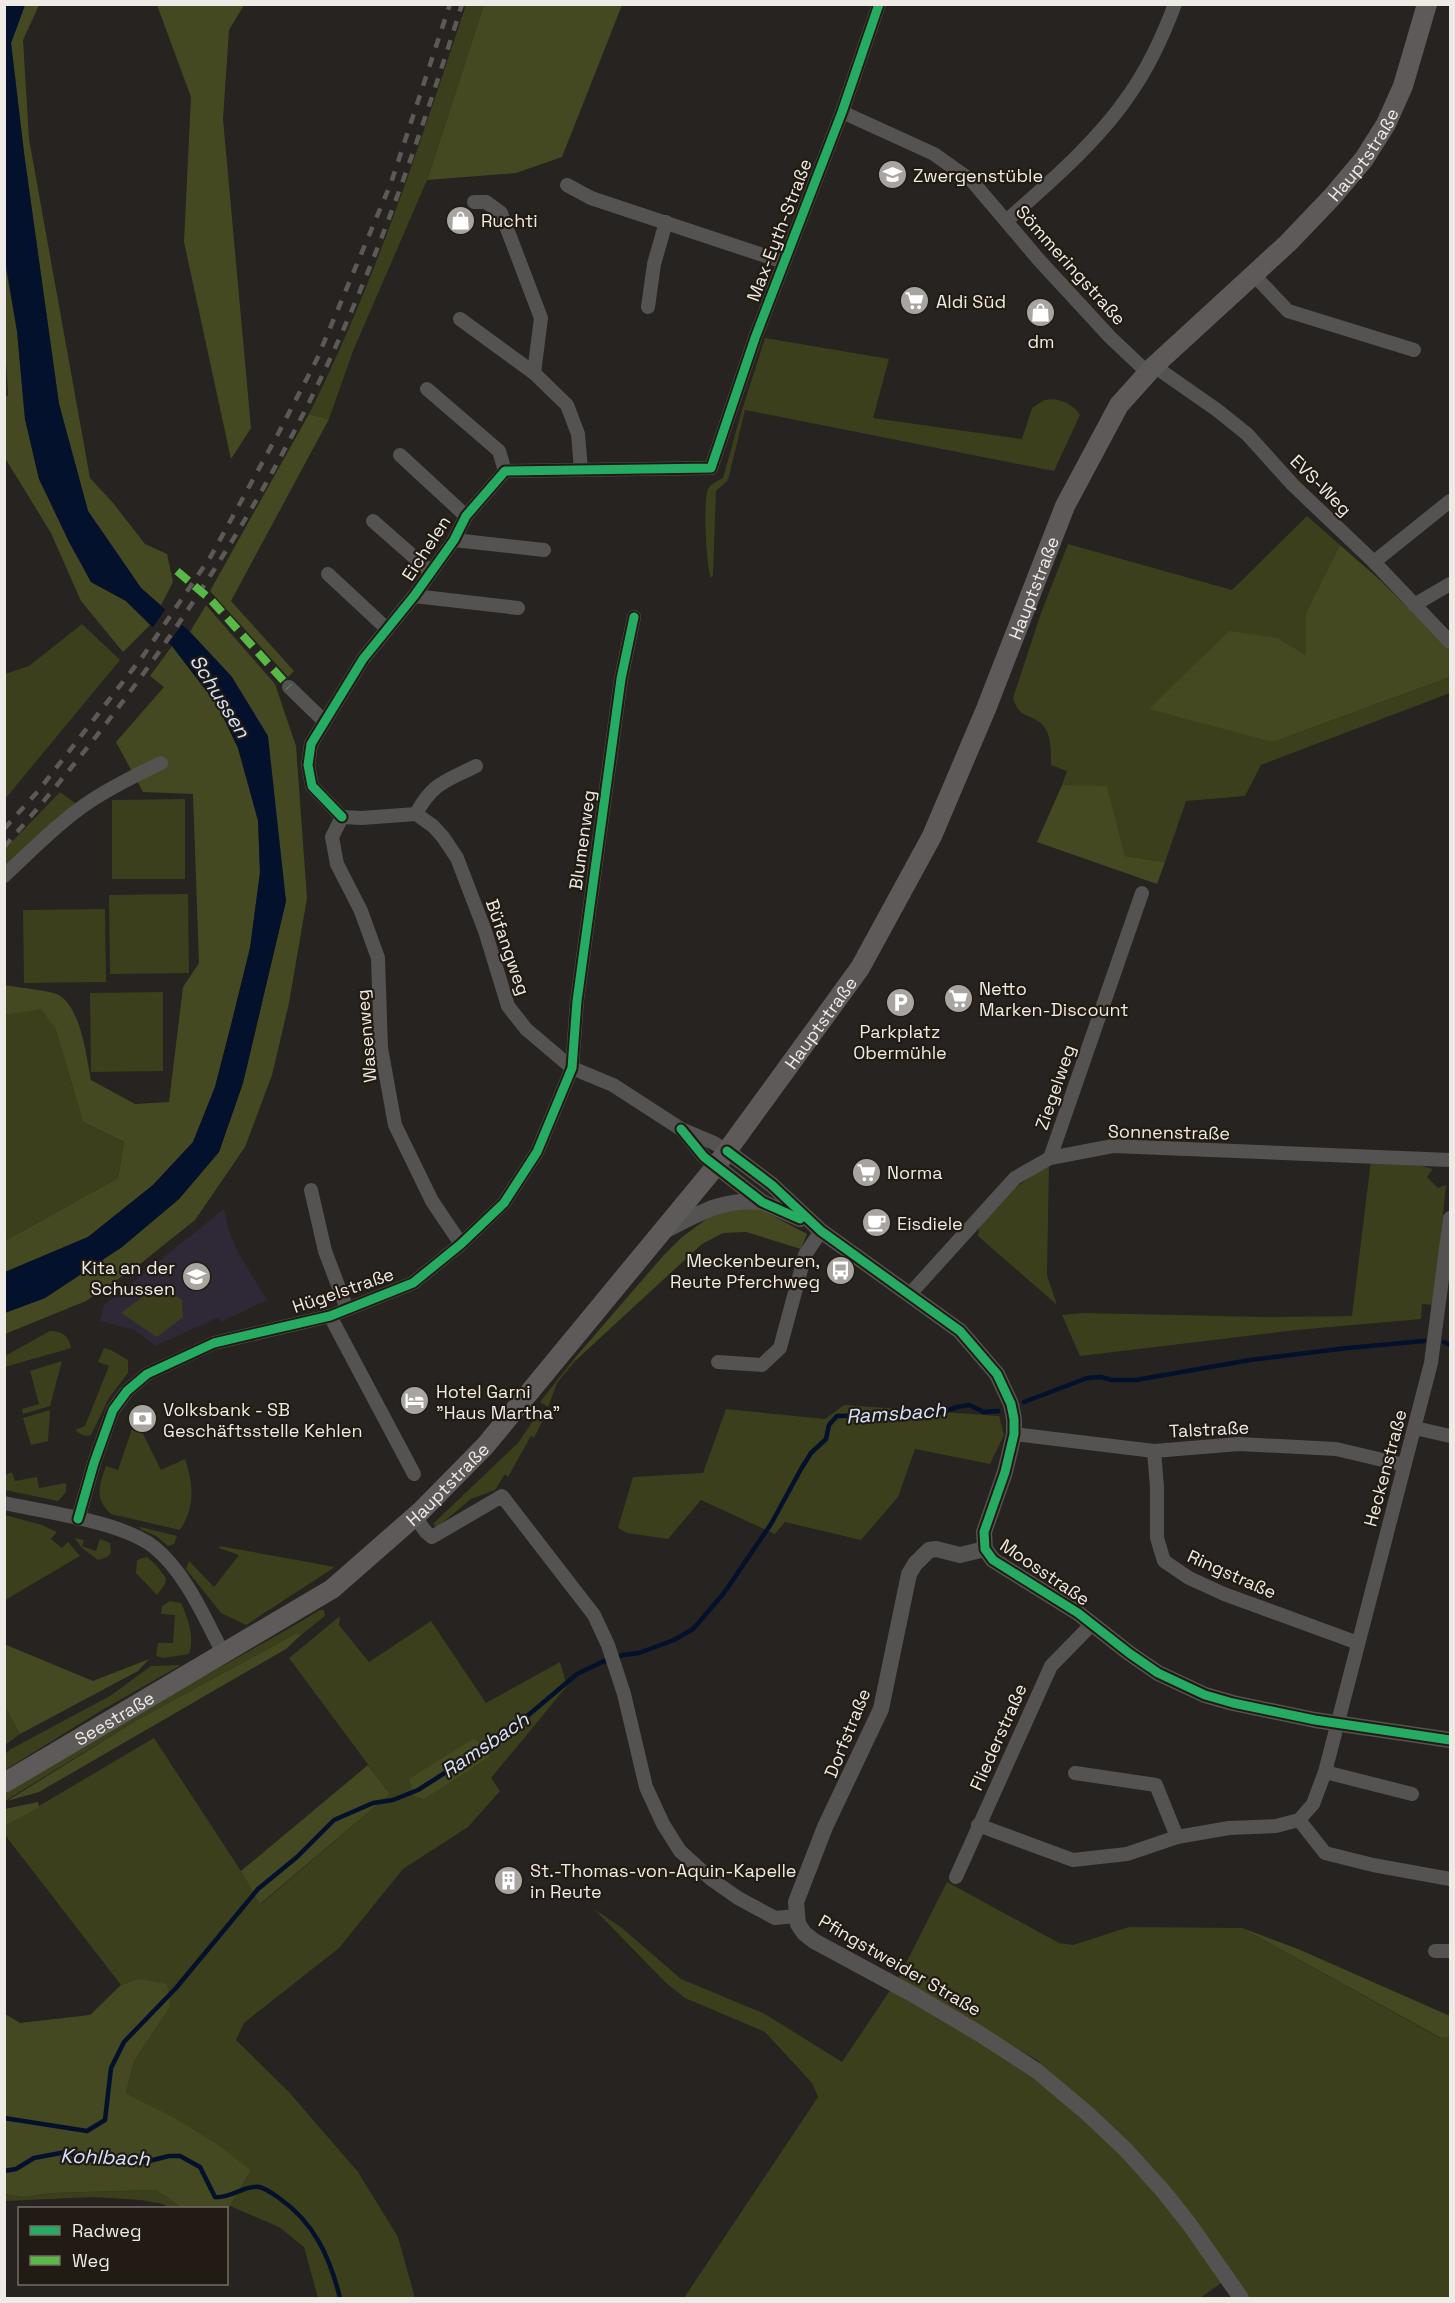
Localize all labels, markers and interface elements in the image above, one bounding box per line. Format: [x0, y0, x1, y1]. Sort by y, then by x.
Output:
street label: Hauptstraße [1322, 104, 1403, 206]
street label: Max-Eyth-Straße [741, 155, 817, 305]
school or university icon: Zwergenstüble [876, 159, 908, 191]
place label: Zwergenstüble [913, 164, 1043, 187]
street label: Sömmeringstraße [1011, 200, 1131, 330]
shop icon: Ruchti [444, 204, 476, 236]
place label: Ruchti [481, 209, 538, 232]
supermarket icon: Aldi Süd [899, 285, 931, 317]
place label: Aldi Süd [936, 290, 1006, 313]
shop icon: dm [1025, 296, 1057, 328]
place label: dm [1027, 330, 1055, 353]
street label: EVS-Weg [1285, 449, 1357, 521]
street label: Eichelen [396, 511, 456, 585]
street label: Hauptstraße [1003, 533, 1064, 643]
water label: Schussen [184, 649, 256, 743]
street label: Blumenweg [564, 788, 600, 892]
street label: Büfangweg [481, 896, 535, 998]
street label: Hauptstraße [779, 972, 862, 1073]
place label: Netto Marken-Discount [979, 977, 1129, 1021]
supermarket icon: Netto Marken-Discount [942, 982, 974, 1014]
parking icon: Parkplatz Obermühle [884, 986, 916, 1018]
street label: Wasenweg [350, 988, 382, 1084]
place label: Parkplatz Obermühle [853, 1020, 947, 1064]
street label: Ziegelweg [1030, 1041, 1080, 1133]
street label: Sonnenstraße [1108, 1119, 1230, 1145]
supermarket icon: Norma [850, 1156, 882, 1188]
place label: Norma [887, 1161, 943, 1184]
cafe icon: Eisdiele [860, 1207, 892, 1239]
place label: Eisdiele [897, 1212, 963, 1235]
place label: Meckenbeuren, Reute Pferchweg [670, 1249, 820, 1293]
bus stop icon: Meckenbeuren, Reute Pferchweg [825, 1254, 857, 1286]
place label: Kita an der Schussen [81, 1256, 175, 1300]
school or university icon: Kita an der Schussen [180, 1261, 212, 1293]
street label: Hügelstraße [289, 1262, 397, 1318]
place label: Hotel Garni "Haus Martha" [436, 1380, 560, 1424]
hotel icon: Hotel Garni "Haus Martha" [399, 1385, 431, 1417]
water label: Ramsbach [845, 1396, 948, 1429]
place label: Volksbank - SB Geschäftsstelle Kehlen [163, 1398, 362, 1442]
bank icon: Volksbank - SB Geschäftsstelle Kehlen [126, 1403, 158, 1435]
street label: Heckenstraße [1358, 1407, 1412, 1529]
street label: Talstraße [1168, 1415, 1250, 1443]
street label: Hauptstraße [401, 1437, 494, 1531]
street label: Moosstraße [996, 1533, 1094, 1611]
street label: Ringstraße [1184, 1544, 1280, 1604]
street label: Fliederstraße [964, 1680, 1032, 1794]
street label: Seestraße [70, 1685, 158, 1750]
street label: Dorfstraße [819, 1685, 875, 1781]
water label: Ramsbach [436, 1706, 534, 1784]
place label: St.-Thomas-von-Aquin-Kapelle in Reute [530, 1859, 797, 1903]
building icon: St.-Thomas-von-Aquin-Kapelle in Reute [493, 1864, 525, 1896]
street label: Pfingstweider Straße [815, 1909, 985, 2021]
water label: Kohlbach [60, 2142, 151, 2172]
legend [18, 2207, 228, 2285]
text: Radweg [72, 2219, 142, 2242]
text: Weg [72, 2249, 110, 2272]

